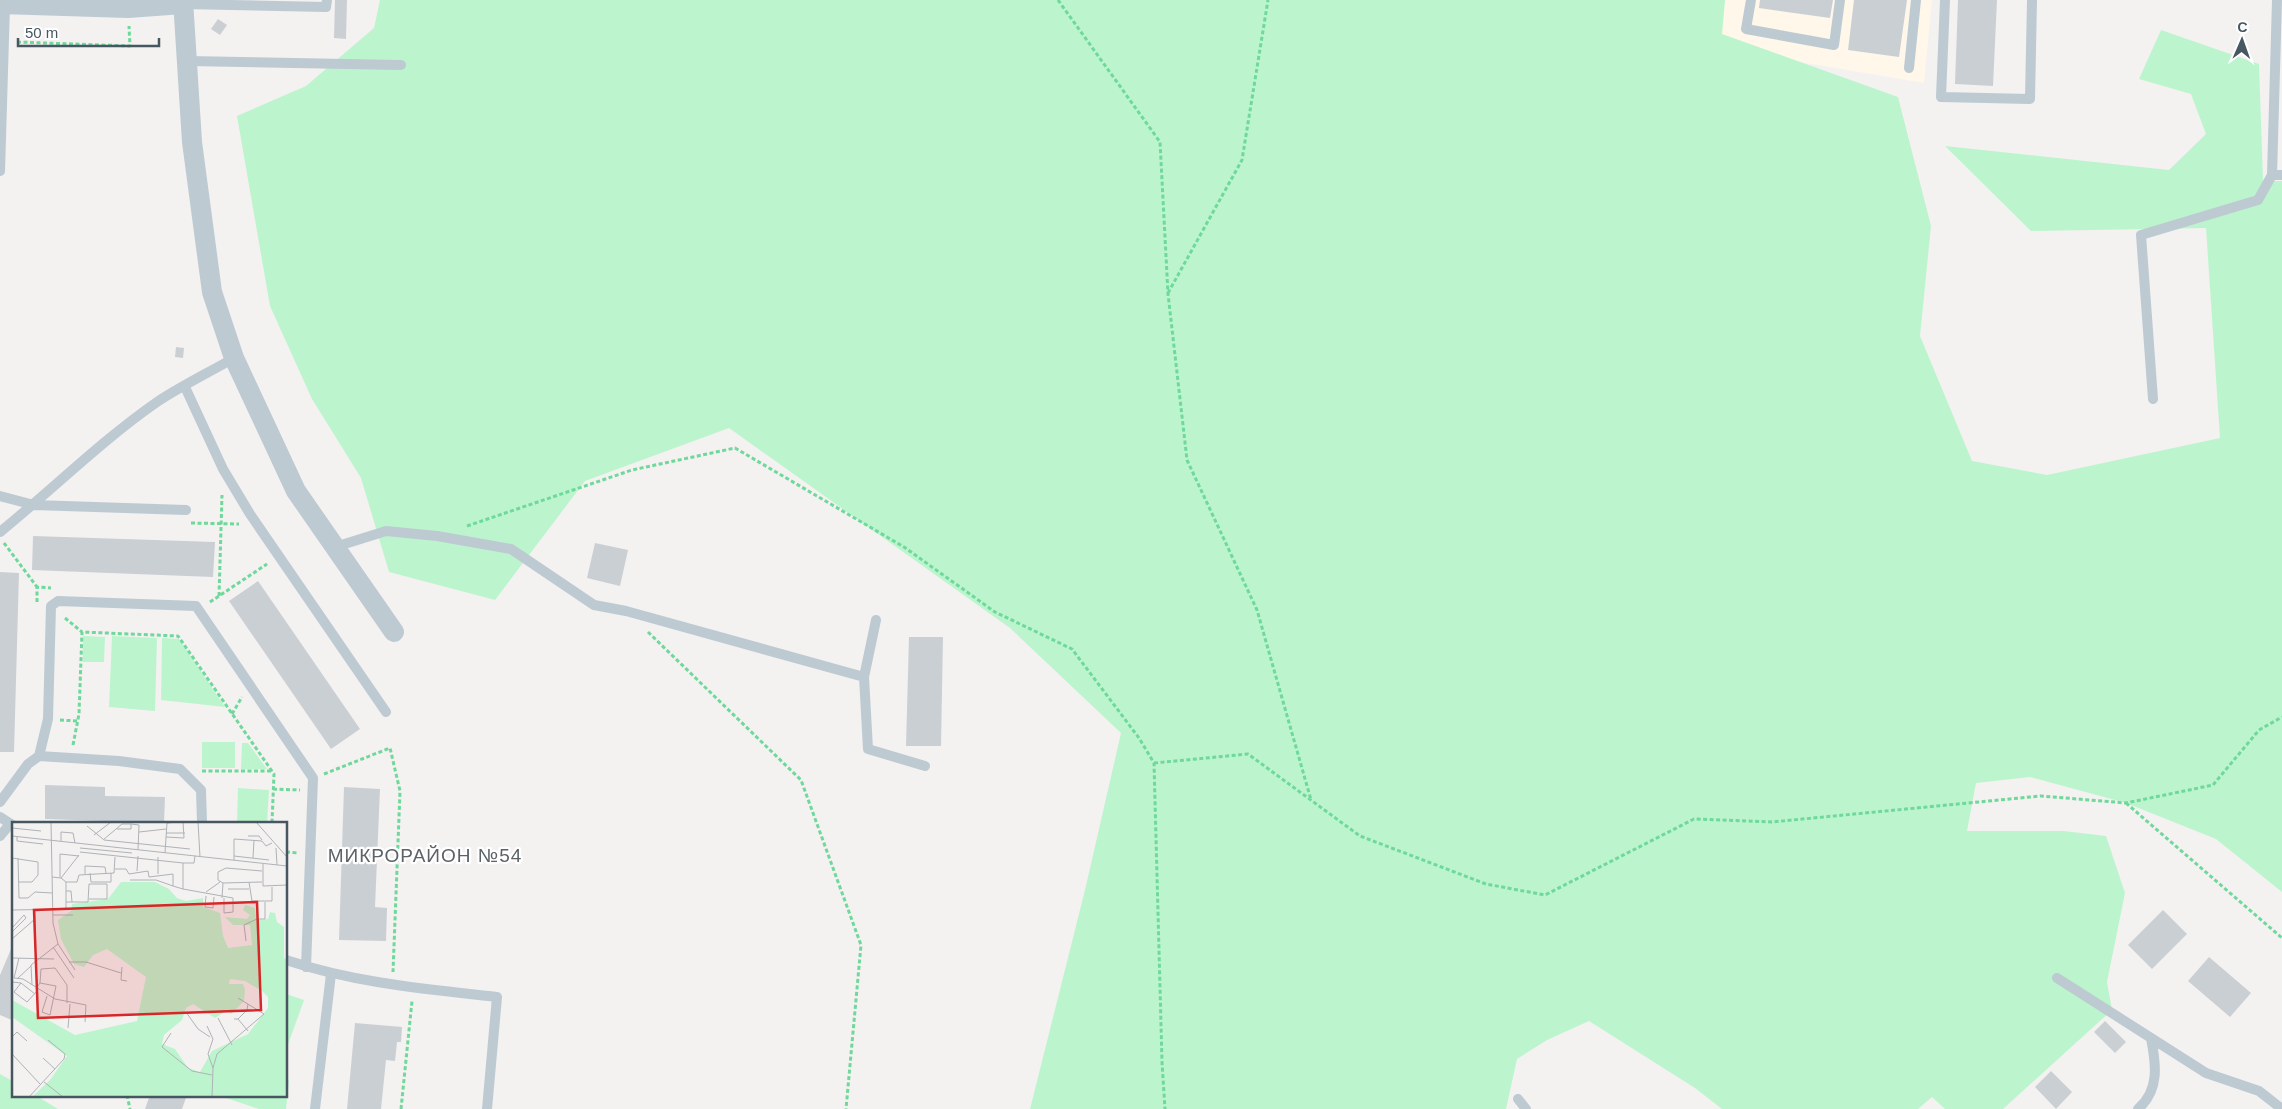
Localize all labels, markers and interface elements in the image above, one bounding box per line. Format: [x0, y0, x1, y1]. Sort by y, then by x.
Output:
scale bar [18, 15, 159, 47]
north arrow [2217, 15, 2267, 65]
text: С [2237, 19, 2248, 35]
text: 50 m [25, 24, 58, 41]
inset map [12, 822, 288, 1096]
district label: МИКРОРАЙОН №54 [328, 845, 522, 866]

